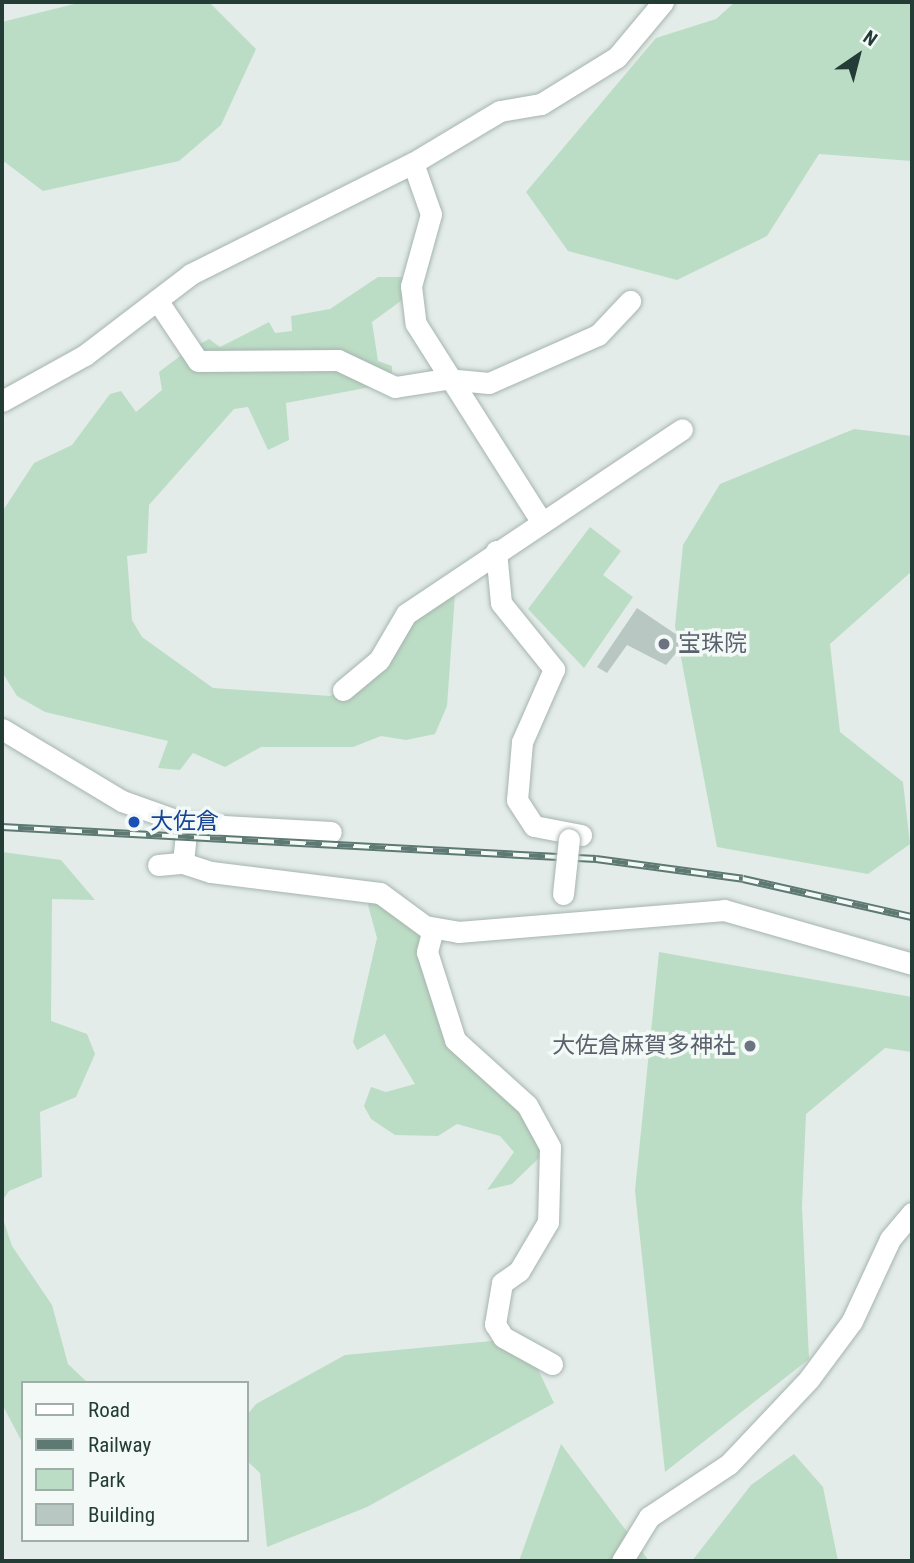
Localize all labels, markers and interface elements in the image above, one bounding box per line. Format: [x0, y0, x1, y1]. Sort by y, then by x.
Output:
north arrow [823, 21, 893, 91]
text: N [859, 26, 882, 51]
place label: 宝珠院 [678, 630, 747, 658]
marker: 宝珠院 [656, 636, 672, 652]
place label: 大佐倉 [150, 808, 219, 836]
marker: 大佐倉 [124, 812, 144, 832]
place label: 大佐倉麻賀多神社 [552, 1032, 736, 1060]
marker: 大佐倉麻賀多神社 [742, 1038, 758, 1054]
legend [21, 1381, 248, 1542]
text: Road [88, 1398, 130, 1422]
text: Railway [88, 1433, 151, 1457]
text: Park [88, 1468, 125, 1492]
text: Building [88, 1503, 155, 1527]

